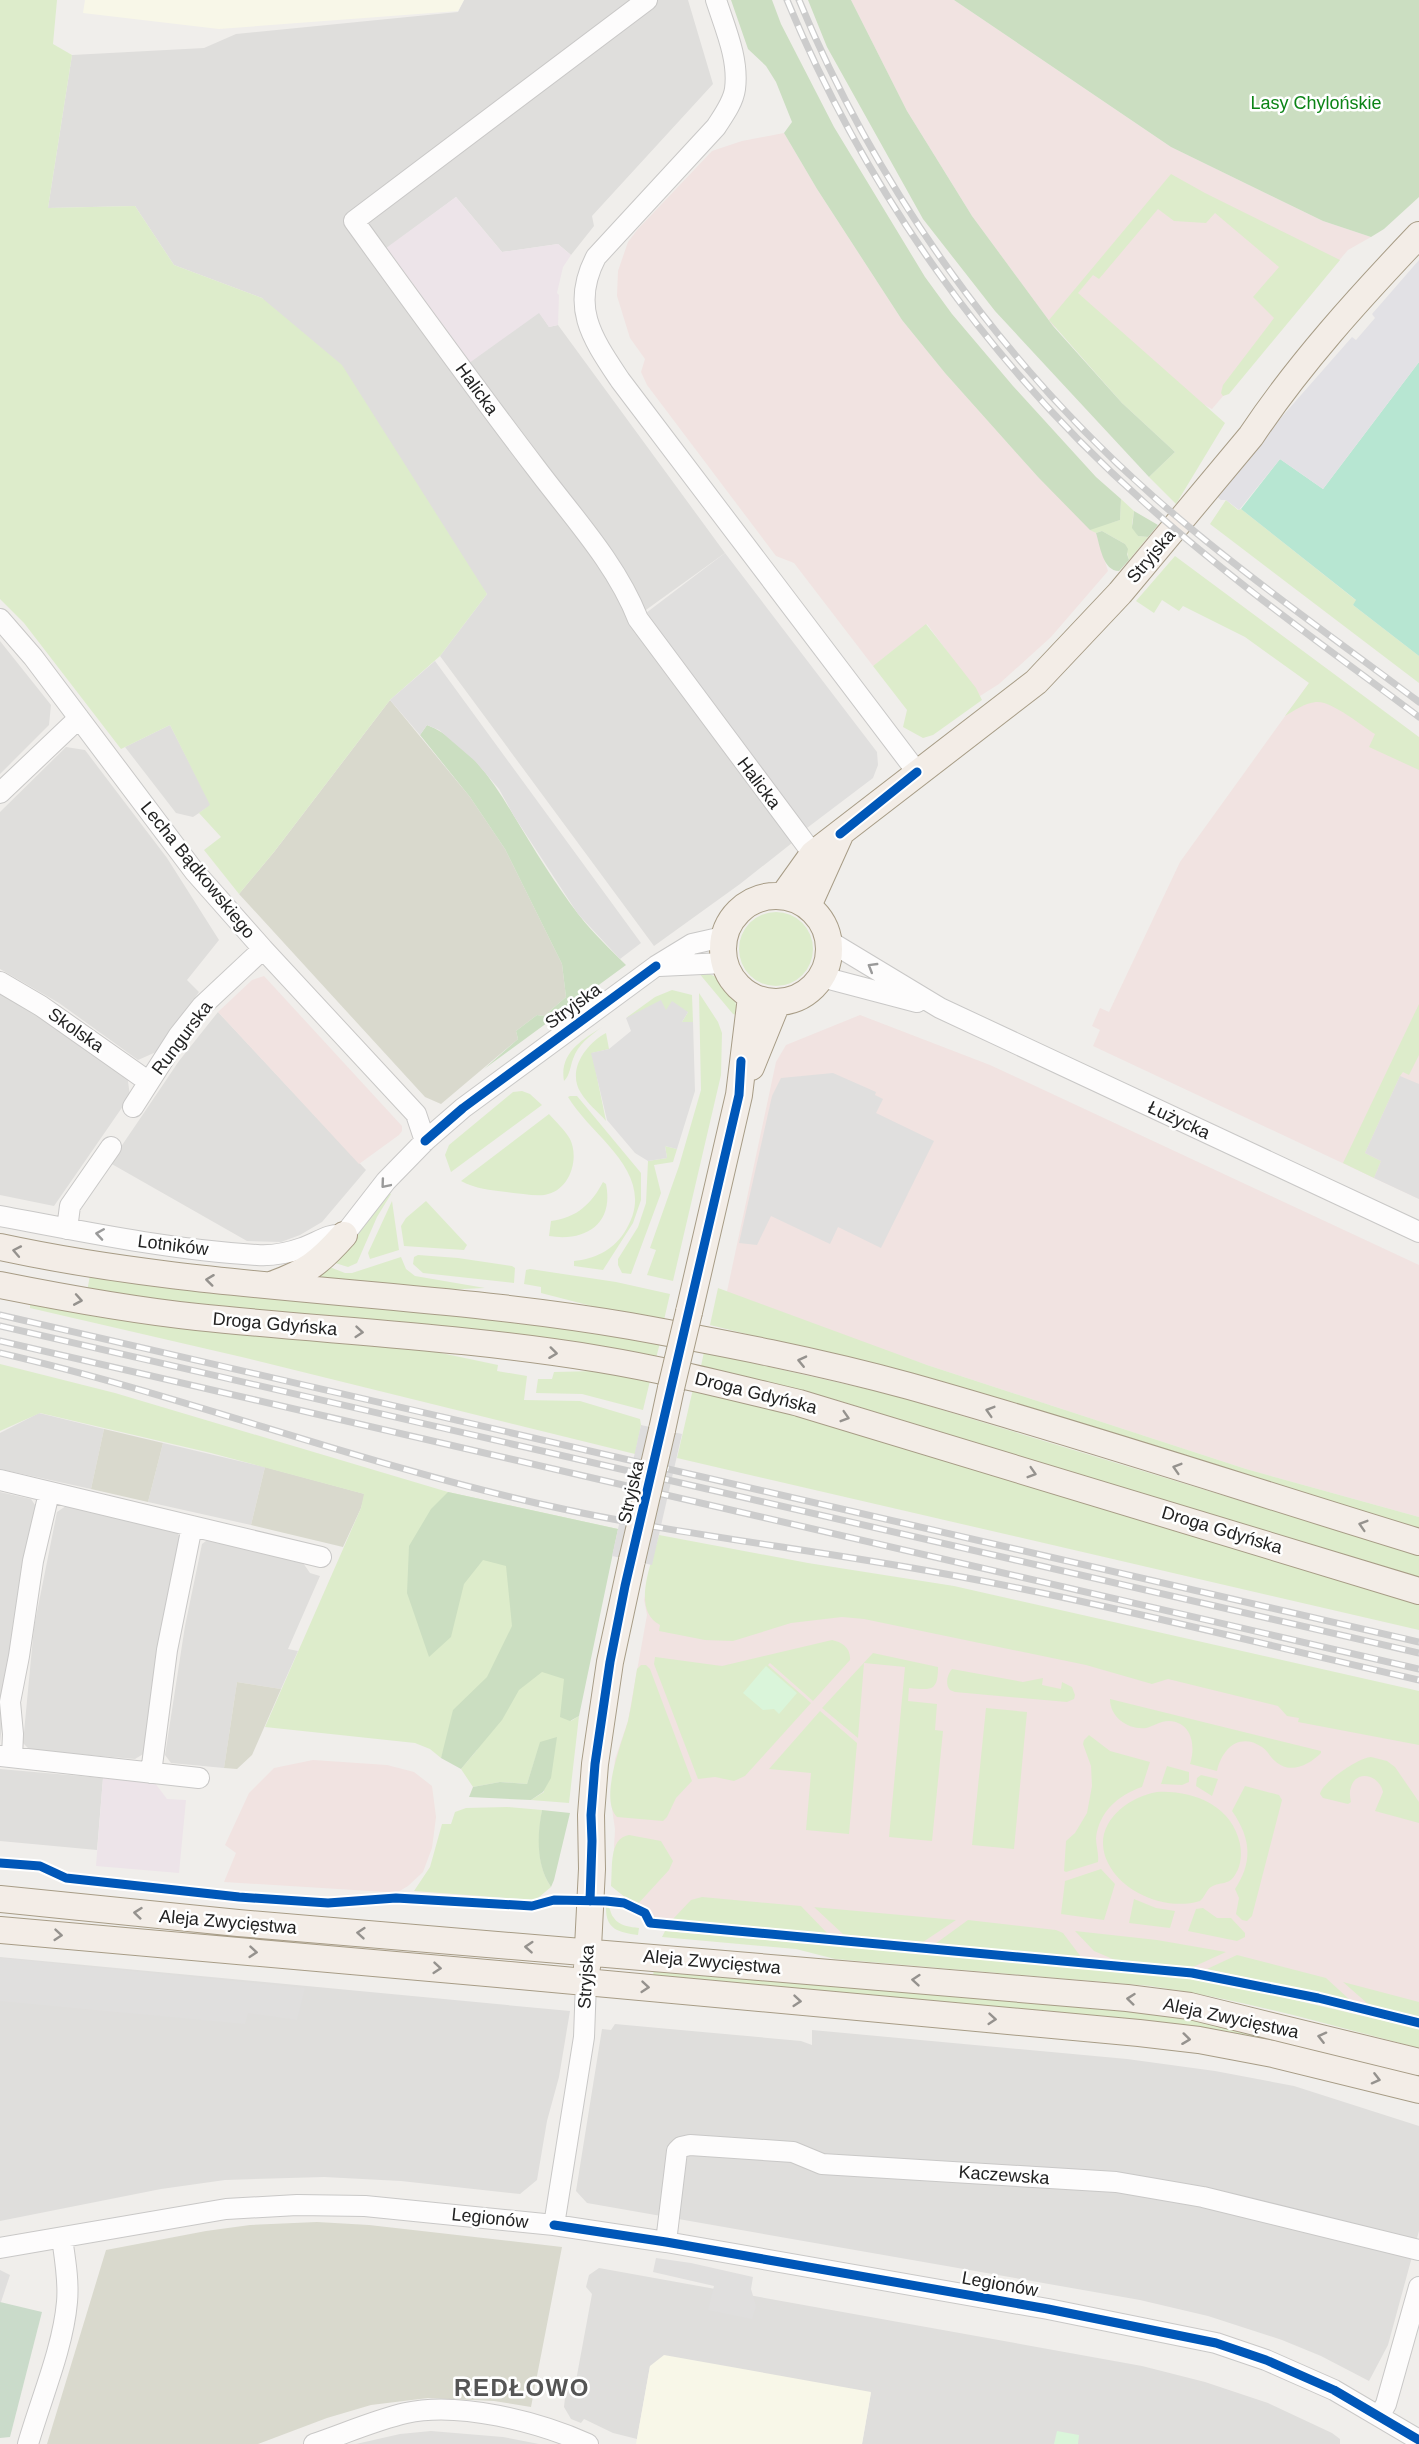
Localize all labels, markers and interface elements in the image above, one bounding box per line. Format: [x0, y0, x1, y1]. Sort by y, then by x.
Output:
park label: Lasy Chylońskie [1250, 93, 1382, 113]
street label: Halicka [452, 359, 503, 420]
street label: Stryjska [1123, 524, 1180, 587]
street label: Halicka [733, 753, 785, 813]
street label: Lecha Bądkowskiego [137, 798, 259, 942]
one-way arrow [868, 962, 878, 974]
street label: Stryjska [541, 979, 606, 1033]
street label: Rungurska [148, 996, 217, 1079]
street label: Skolska [44, 1004, 108, 1057]
street label: Łużycka [1145, 1097, 1214, 1143]
one-way arrow [381, 1177, 392, 1188]
one-way arrow [95, 1228, 105, 1241]
street label: Lotników [137, 1231, 210, 1259]
one-way arrow [12, 1245, 22, 1258]
one-way arrow [205, 1274, 214, 1287]
one-way arrow [73, 1294, 83, 1306]
street label: Droga Gdyńska [212, 1309, 339, 1339]
one-way arrow [354, 1325, 363, 1338]
one-way arrow [548, 1346, 557, 1359]
one-way arrow [797, 1355, 807, 1368]
street label: Droga Gdyńska [693, 1368, 820, 1418]
one-way arrow [985, 1406, 996, 1418]
one-way arrow [839, 1410, 850, 1422]
street label: Stryjska [614, 1458, 648, 1525]
one-way arrow [1172, 1463, 1182, 1475]
one-way arrow [1026, 1466, 1037, 1478]
street label: Droga Gdyńska [1159, 1502, 1286, 1558]
one-way arrow [1358, 1520, 1369, 1532]
street label: Aleja Zwycięstwa [158, 1906, 299, 1938]
one-way arrow [133, 1907, 142, 1920]
one-way arrow [356, 1927, 366, 1940]
one-way arrow [54, 1929, 63, 1942]
one-way arrow [525, 1940, 534, 1953]
street label: Stryjska [574, 1944, 598, 2009]
one-way arrow [248, 1946, 257, 1959]
street label: Aleja Zwycięstwa [642, 1946, 783, 1978]
one-way arrow [433, 1962, 442, 1975]
one-way arrow [911, 1974, 920, 1987]
one-way arrow [640, 1980, 649, 1993]
one-way arrow [1126, 1993, 1135, 2006]
street label: Aleja Zwycięstwa [1161, 1994, 1302, 2042]
one-way arrow [793, 1995, 802, 2008]
one-way arrow [987, 2012, 996, 2025]
one-way arrow [1181, 2032, 1190, 2045]
one-way arrow [1317, 2032, 1327, 2045]
one-way arrow [1371, 2071, 1381, 2084]
street label: Kaczewska [958, 2162, 1051, 2188]
street label: Legionów [451, 2204, 530, 2232]
street label: Legionów [960, 2267, 1041, 2301]
district label: REDŁOWO [454, 2374, 590, 2401]

